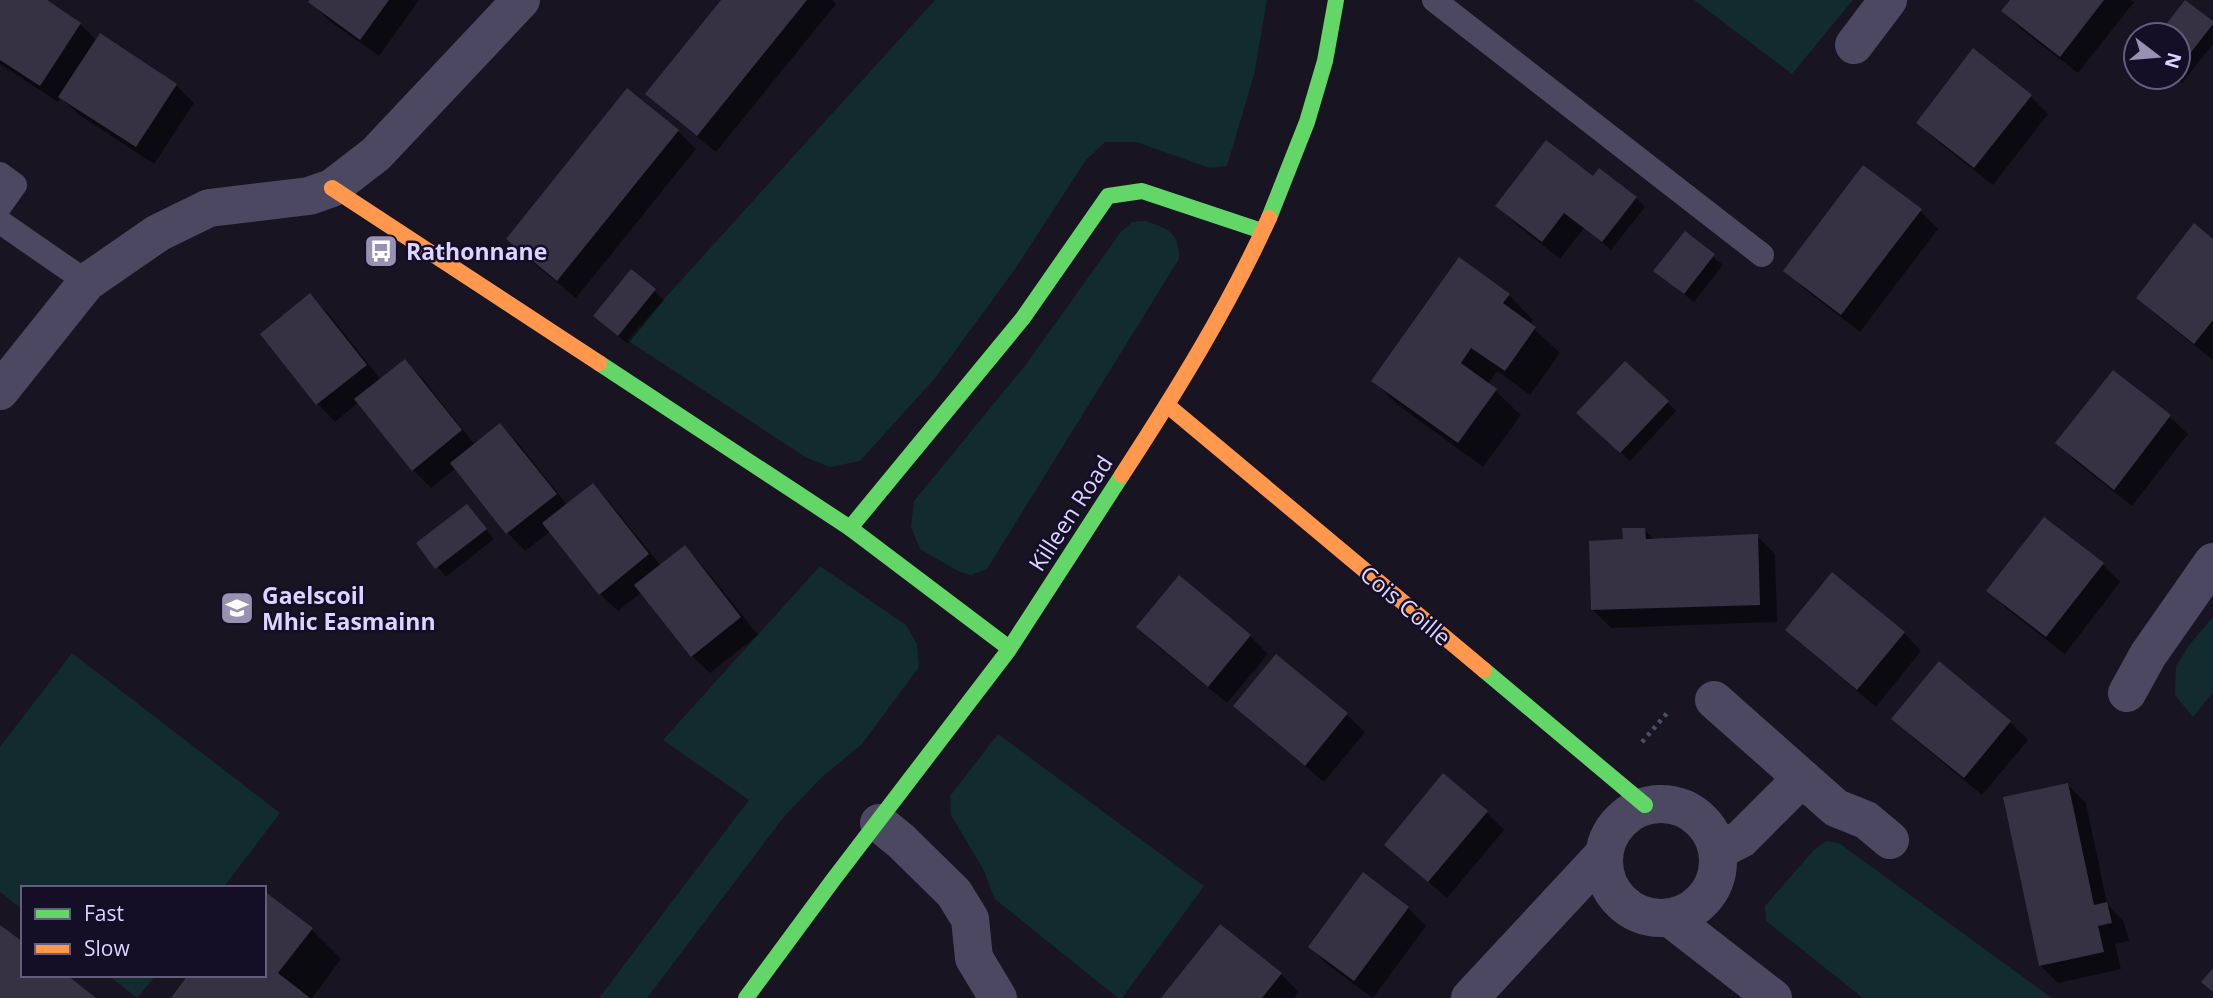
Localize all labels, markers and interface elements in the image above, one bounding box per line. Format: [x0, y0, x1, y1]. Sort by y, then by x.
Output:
north arrow [2122, 21, 2192, 91]
text: N [2159, 50, 2188, 72]
bus stop icon: Rathonnane [362, 232, 400, 270]
place label: Rathonnane [406, 235, 547, 267]
street label: Killeen Road [1021, 449, 1119, 577]
street label: Cois Coille [1354, 557, 1458, 653]
place label: Gaelscoil Mhic Easmainn [262, 579, 436, 637]
school or university icon: Gaelscoil Mhic Easmainn [218, 589, 256, 627]
legend [21, 886, 266, 977]
text: Fast [84, 899, 124, 927]
text: Slow [84, 934, 130, 962]

